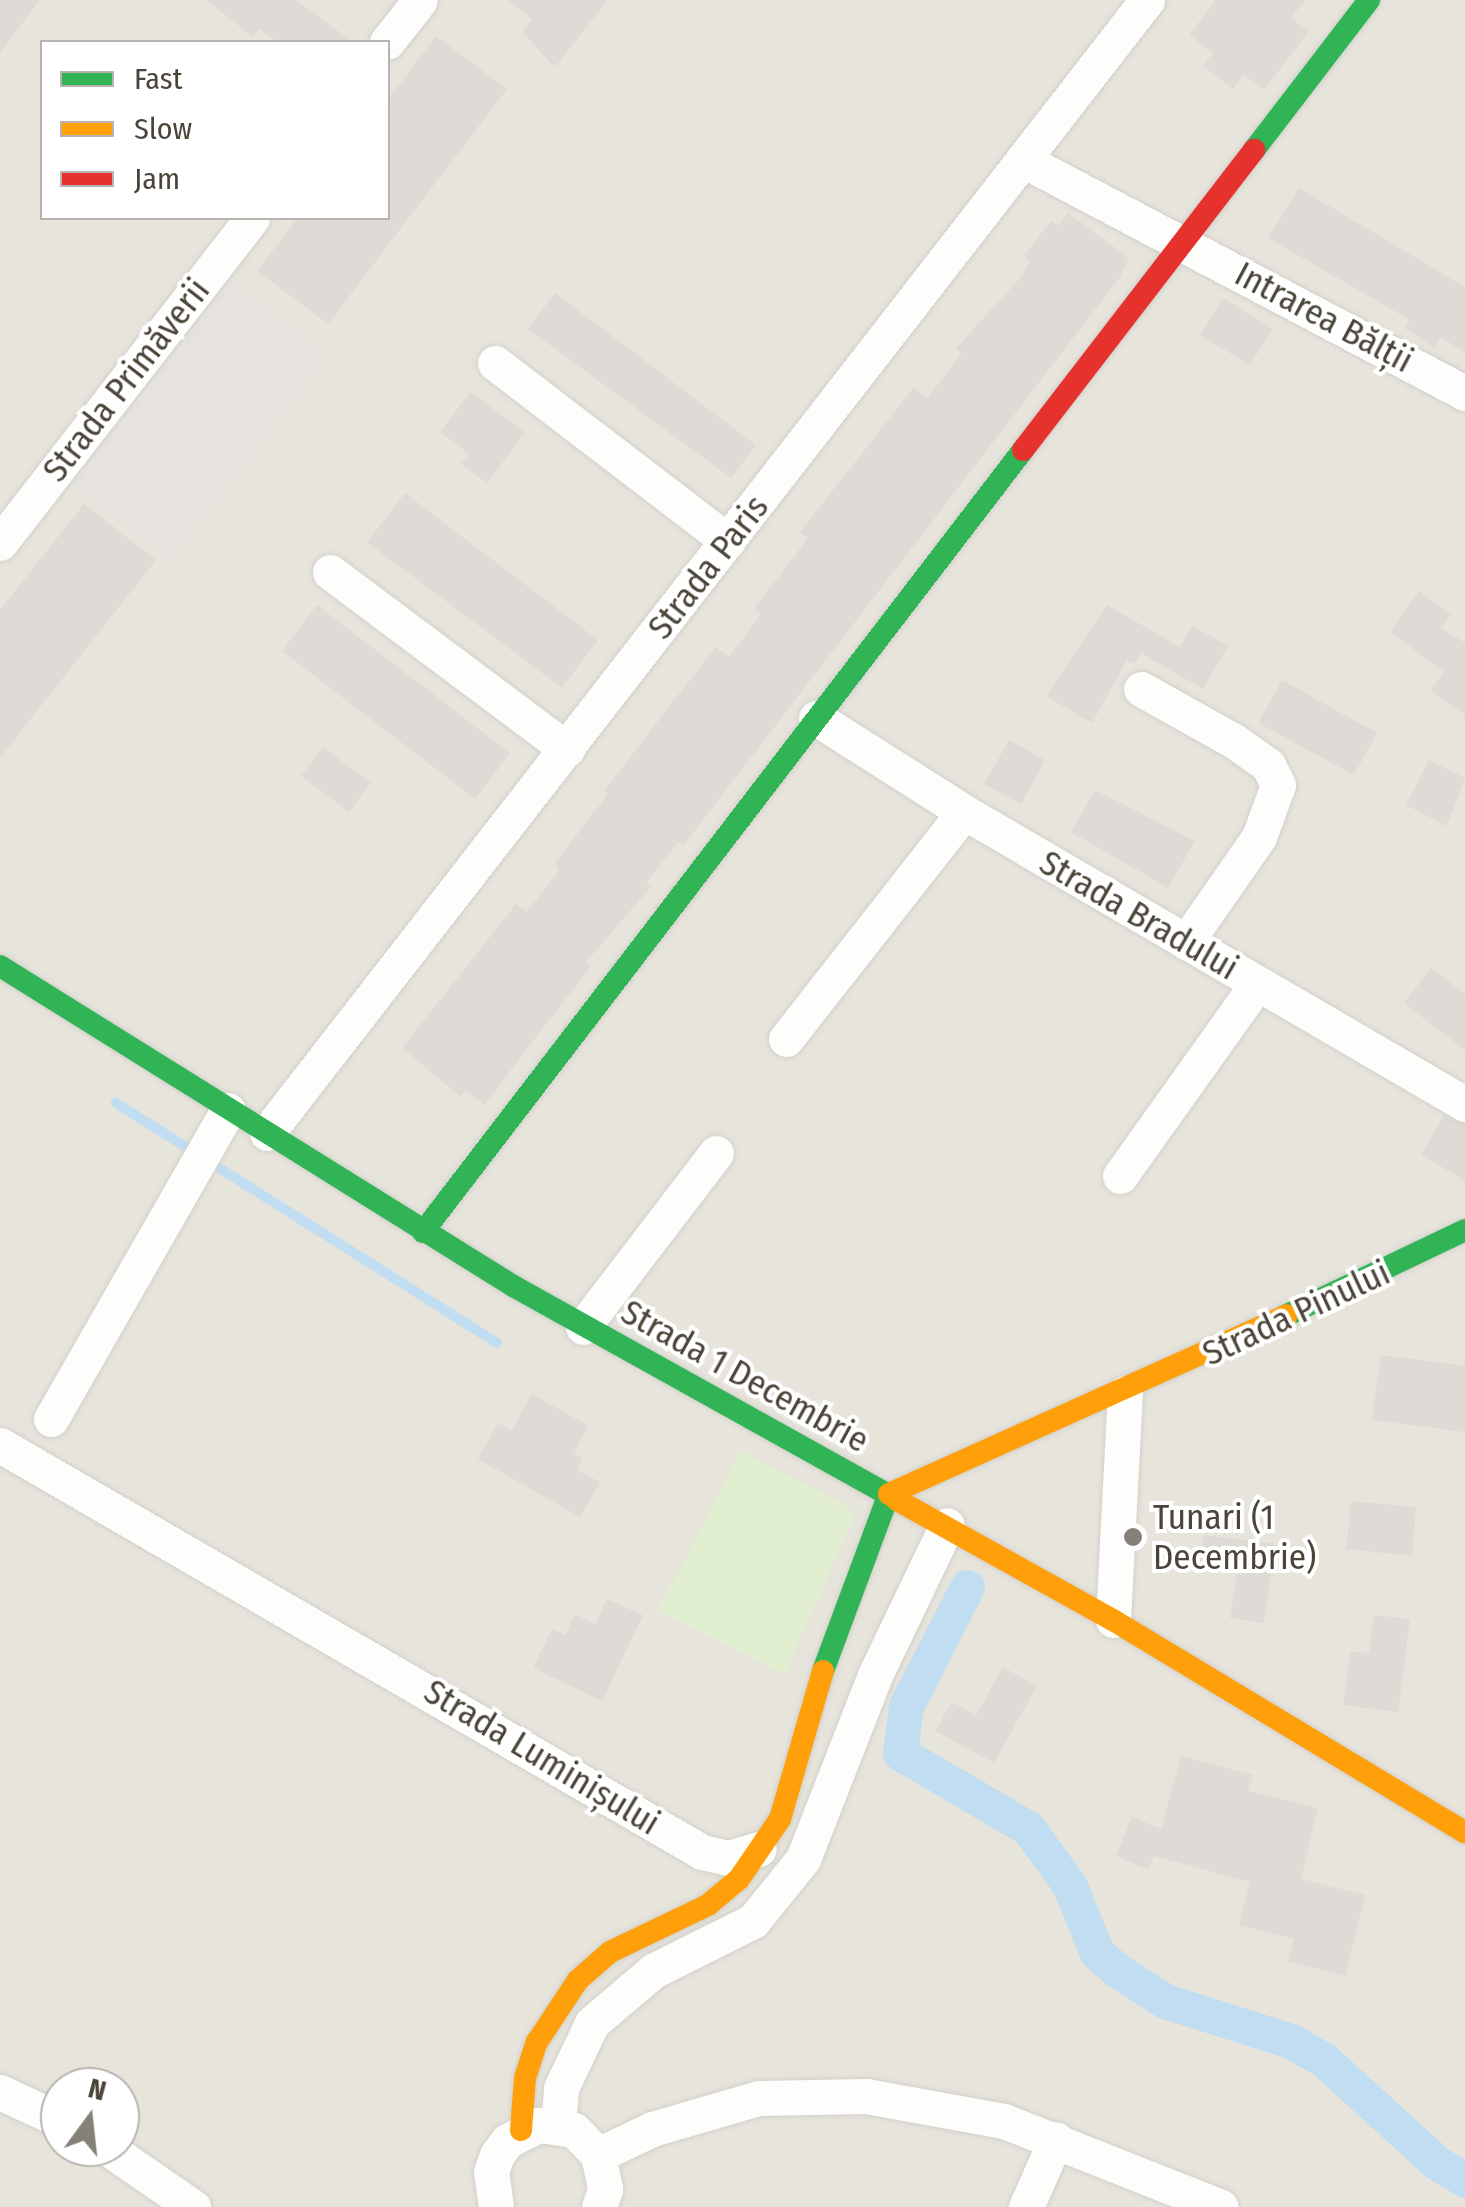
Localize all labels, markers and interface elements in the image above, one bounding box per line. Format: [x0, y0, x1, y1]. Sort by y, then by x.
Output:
legend [40, 40, 390, 220]
text: Fast [134, 61, 182, 97]
text: Slow [134, 111, 192, 147]
text: Jam [134, 161, 180, 197]
street label: Intrarea Bălții [1228, 253, 1420, 381]
street label: Strada Primăverii [34, 270, 218, 490]
street label: Strada Paris [639, 487, 777, 647]
street label: Strada Bradului [1032, 841, 1246, 989]
street label: Strada Pinului [1196, 1251, 1396, 1375]
street label: Strada 1 Decembrie [614, 1291, 876, 1461]
place label: Tunari (1 Decembrie) [1153, 1496, 1316, 1578]
marker: Tunari (1 Decembrie) [1122, 1526, 1144, 1548]
street label: Strada Luminișului [417, 1670, 667, 1844]
north arrow [40, 2067, 140, 2167]
text: N [85, 2071, 110, 2108]

